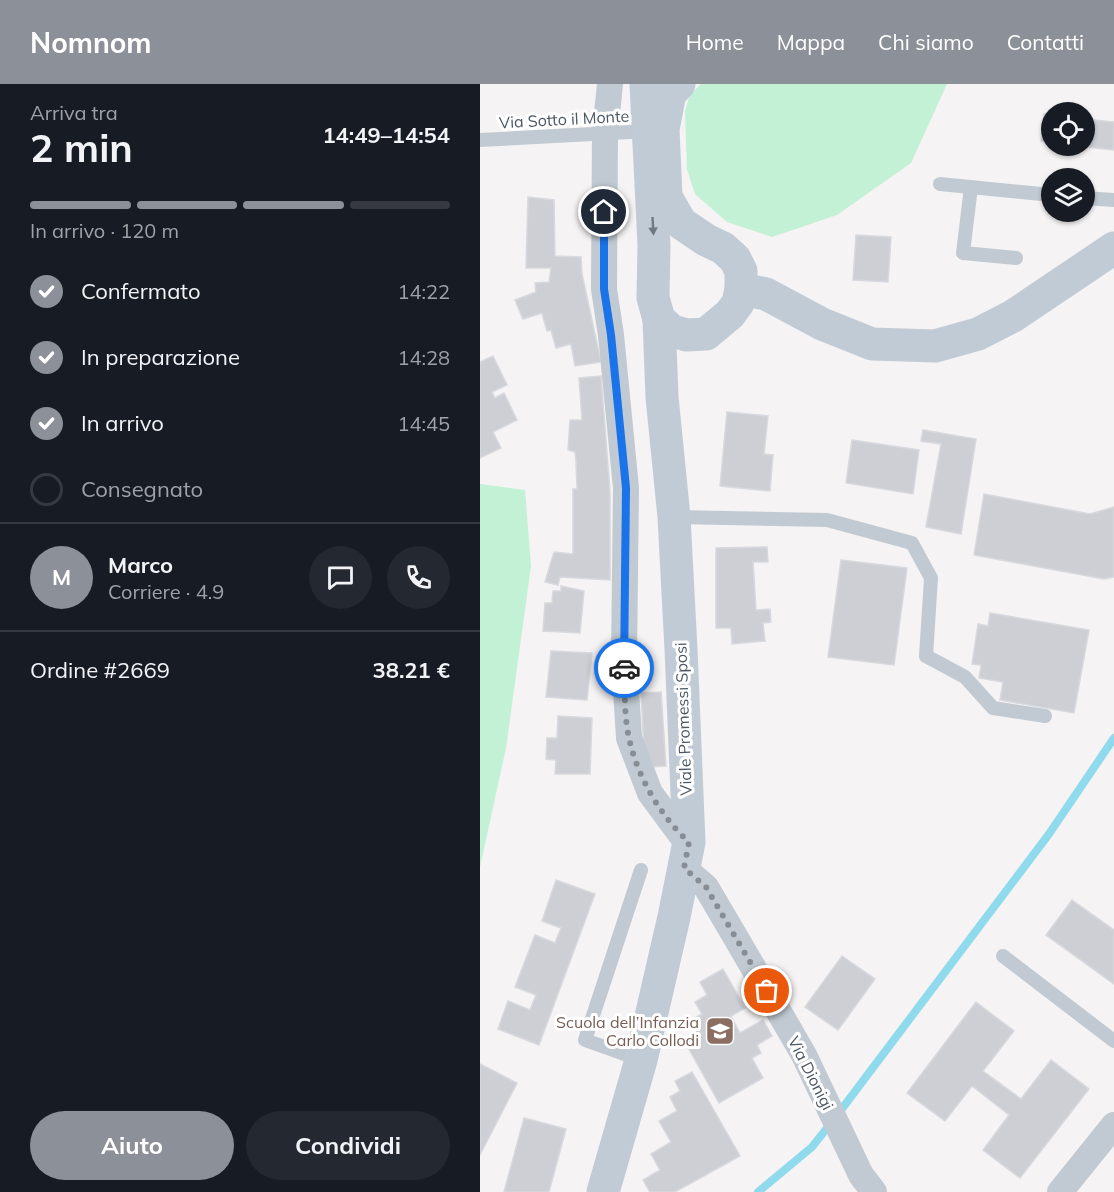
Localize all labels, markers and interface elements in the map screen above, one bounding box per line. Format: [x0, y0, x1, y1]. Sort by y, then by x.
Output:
text: Nomnom [30, 25, 152, 60]
text: Home [686, 29, 744, 55]
text: Mappa [777, 29, 845, 55]
text: Chi siamo [878, 29, 974, 55]
text: Contatti [1007, 29, 1084, 55]
text: Arriva tra [30, 100, 118, 125]
map controls [1041, 102, 1095, 222]
button: locate [1041, 102, 1095, 156]
street label: Via Sotto il Monte [498, 106, 630, 132]
text: 14:49–14:54 [322, 121, 450, 149]
text: 2 min [30, 123, 133, 172]
button: layers [1041, 168, 1095, 222]
pin [578, 186, 629, 237]
icon: home [587, 195, 620, 228]
one-way arrow [649, 217, 658, 236]
text: In arrivo · 120 m [30, 218, 179, 243]
icon: check [30, 275, 63, 308]
text: Confermato [81, 277, 200, 305]
text: 14:22 [397, 279, 450, 304]
icon: check [30, 341, 63, 374]
text: In preparazione [81, 343, 240, 371]
text: 14:28 [397, 345, 450, 370]
icon: check [30, 407, 63, 440]
text: In arrivo [81, 409, 164, 437]
text: 14:45 [397, 411, 450, 436]
text: Consegnato [81, 475, 203, 503]
button: chat [309, 546, 372, 609]
button: phone [387, 546, 450, 609]
text: Marco [108, 551, 173, 579]
text: M [52, 563, 71, 591]
text: Corriere · 4.9 [108, 579, 224, 604]
courier [594, 638, 654, 698]
street label: Viale Promessi Sposi [670, 642, 696, 796]
icon: car [608, 652, 641, 685]
text: Ordine #2669 [30, 656, 170, 684]
text: 38.21 € [373, 656, 450, 684]
pin [741, 965, 792, 1016]
icon: bag [750, 974, 783, 1007]
place label: Scuola dell’Infanzia Carlo Collodi [556, 1012, 699, 1050]
school or university icon: Scuola dell’Infanzia Carlo Collodi [704, 1015, 736, 1047]
street label: Via Dionigi [784, 1033, 838, 1113]
button: Aiuto [30, 1111, 234, 1180]
button: Condividi [246, 1111, 450, 1180]

